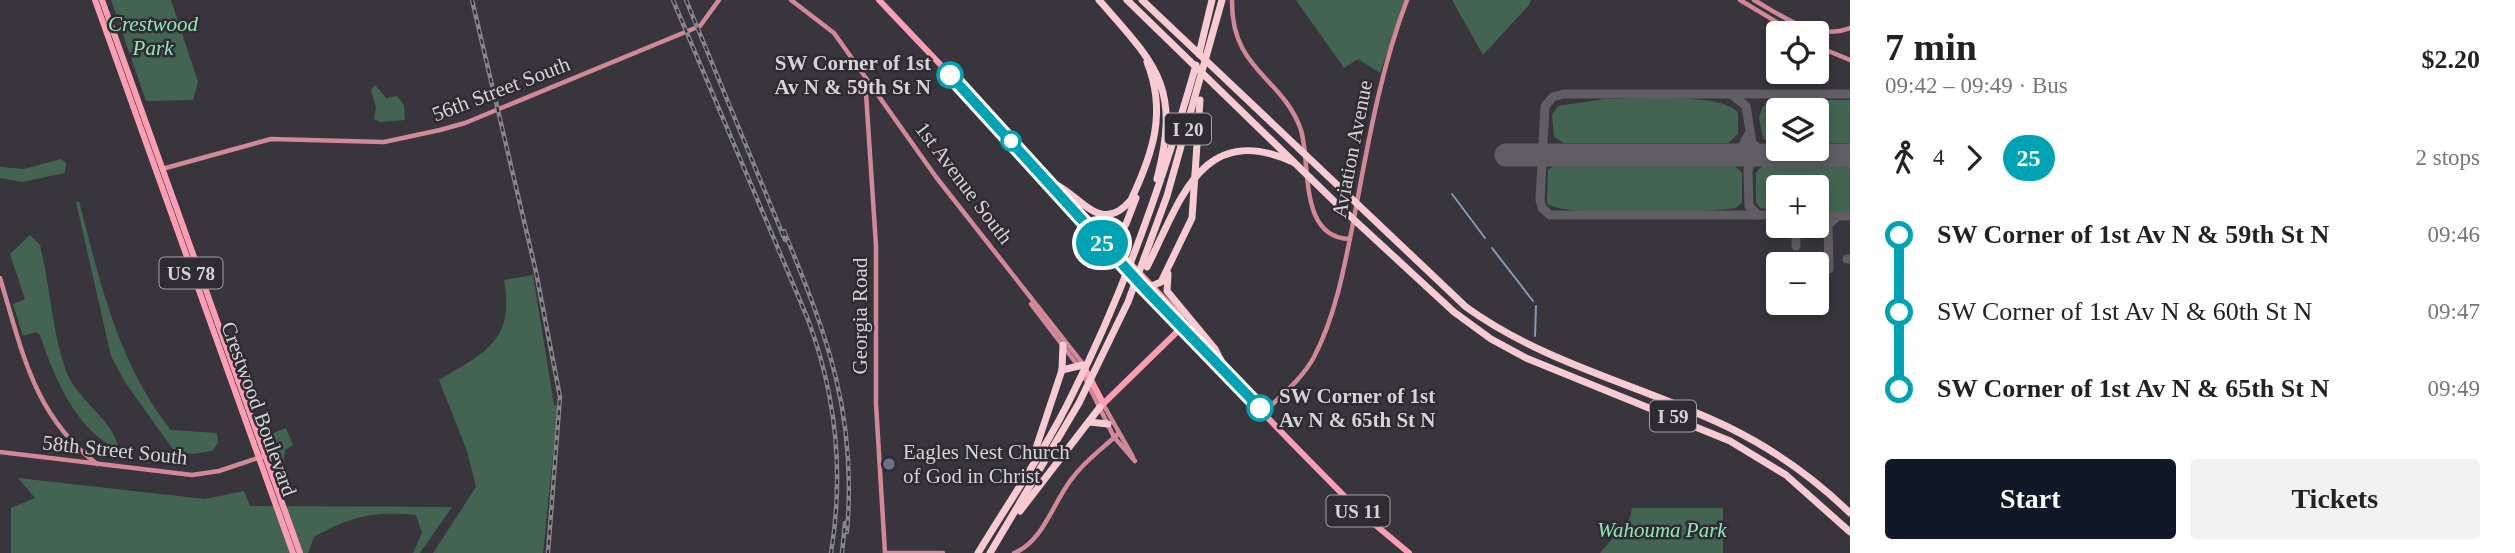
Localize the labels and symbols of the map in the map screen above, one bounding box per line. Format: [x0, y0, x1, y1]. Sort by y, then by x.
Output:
park label: Crestwood Park [108, 12, 199, 60]
street label: 56th Street South [429, 51, 574, 126]
place label: SW Corner of 1st Av N & 59th St N [774, 51, 931, 99]
marker: SW Corner of 1st Av N & 59th St N [937, 62, 963, 88]
street label: Aviation Avenue [1327, 78, 1377, 220]
road number: I 20 [1165, 113, 1211, 144]
street label: 1st Avenue South [910, 117, 1018, 249]
unlabelled marker [1001, 131, 1021, 151]
line badge: 25 [1070, 220, 1134, 266]
street label: Georgia Road [848, 257, 872, 374]
road number: US 78 [160, 258, 222, 288]
street label: Crestwood Boulevard [216, 319, 302, 500]
place label: SW Corner of 1st Av N & 65th St N [1279, 384, 1436, 432]
marker: SW Corner of 1st Av N & 65th St N [1247, 395, 1273, 421]
road number: I 59 [1650, 400, 1696, 432]
street label: 58th Street South [41, 430, 189, 470]
place label: Eagles Nest Church of God in Christ [903, 440, 1070, 488]
marker: Eagles Nest Church of God in Christ [881, 456, 897, 472]
road number: US 11 [1326, 496, 1390, 526]
park label: Wahouma Park [1597, 518, 1727, 542]

